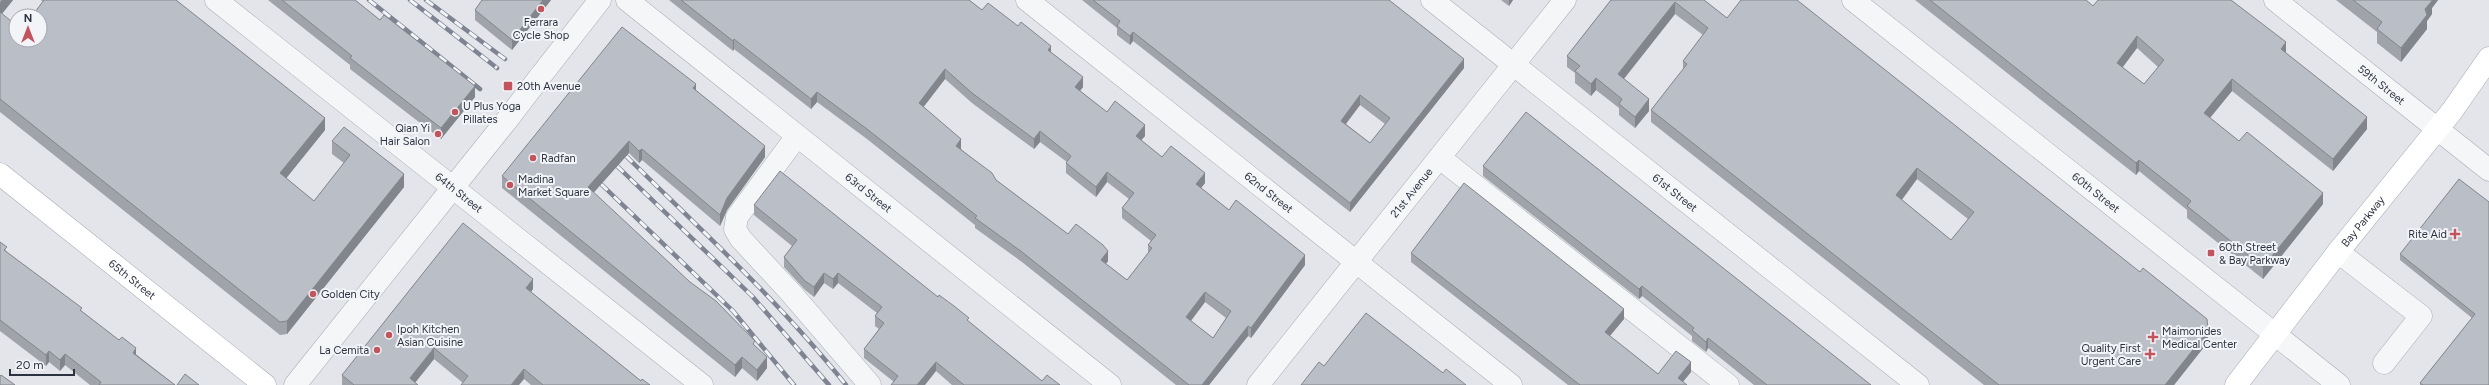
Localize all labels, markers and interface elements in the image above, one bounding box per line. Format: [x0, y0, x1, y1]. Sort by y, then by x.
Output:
marker: Ferrara Cycle Shop [536, 4, 546, 14]
north arrow [8, 8, 48, 48]
text: N [24, 12, 32, 25]
place label: Ferrara Cycle Shop [513, 16, 570, 42]
street label: 59th Street [2355, 62, 2408, 107]
marker: 20th Avenue [502, 80, 514, 92]
place label: 20th Avenue [517, 80, 580, 93]
place label: U Plus Yoga Pillates [463, 100, 521, 126]
marker: U Plus Yoga Pillates [450, 107, 460, 117]
place label: Qian Yi Hair Salon [380, 122, 430, 148]
marker: Qian Yi Hair Salon [433, 129, 443, 139]
place label: Radfan [541, 152, 576, 165]
marker: Radfan [528, 153, 538, 163]
street label: 21st Avenue [1388, 165, 1435, 220]
street label: 62nd Street [1242, 169, 1296, 216]
street label: 64th Street [433, 170, 485, 215]
street label: 63rd Street [843, 170, 895, 215]
street label: 60th Street [2070, 170, 2122, 215]
street label: 61st Street [1650, 171, 1700, 214]
place label: Madina Market Square [518, 173, 589, 199]
marker: Madina Market Square [505, 180, 515, 190]
street label: Bay Parkway [2338, 193, 2387, 249]
place label: Rite Aid [2408, 228, 2447, 241]
marker: Rite Aid [2450, 229, 2460, 239]
place label: 60th Street & Bay Parkway [2219, 241, 2290, 267]
marker: 60th Street & Bay Parkway [2206, 248, 2216, 258]
street label: 65th Street [106, 257, 158, 302]
place label: Golden City [321, 288, 380, 301]
marker: Golden City [308, 289, 318, 299]
place label: Ipoh Kitchen Asian Cuisine [397, 323, 463, 349]
place label: Maimonides Medical Center [2162, 325, 2237, 351]
marker: Ipoh Kitchen Asian Cuisine [384, 330, 394, 340]
marker: Maimonides Medical Center [2147, 331, 2159, 343]
place label: Quality First Urgent Care [2081, 342, 2141, 368]
place label: La Cemita [319, 344, 369, 357]
marker: La Cemita [372, 345, 382, 355]
marker: Quality First Urgent Care [2144, 348, 2156, 360]
scale bar [10, 351, 74, 377]
text: 20 m [16, 358, 44, 372]

